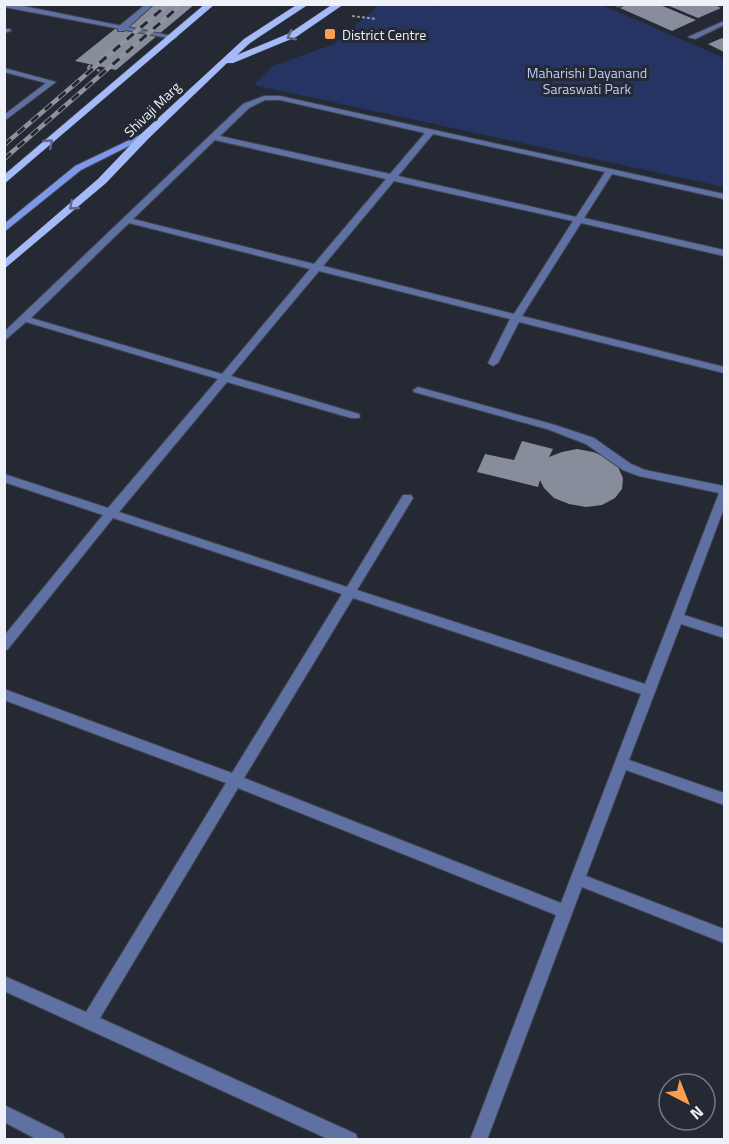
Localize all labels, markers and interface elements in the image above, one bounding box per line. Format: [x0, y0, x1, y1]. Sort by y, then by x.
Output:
place label: District Centre [342, 24, 426, 45]
marker: District Centre [323, 27, 337, 41]
one-way arrow [286, 29, 297, 40]
park label: Maharishi Dayanand Saraswati Park [527, 62, 647, 99]
street label: Shivaji Marg [119, 77, 185, 141]
one-way arrow [42, 140, 53, 151]
one-way arrow [69, 199, 80, 210]
north arrow [657, 1072, 717, 1132]
text: N [685, 1101, 709, 1126]

